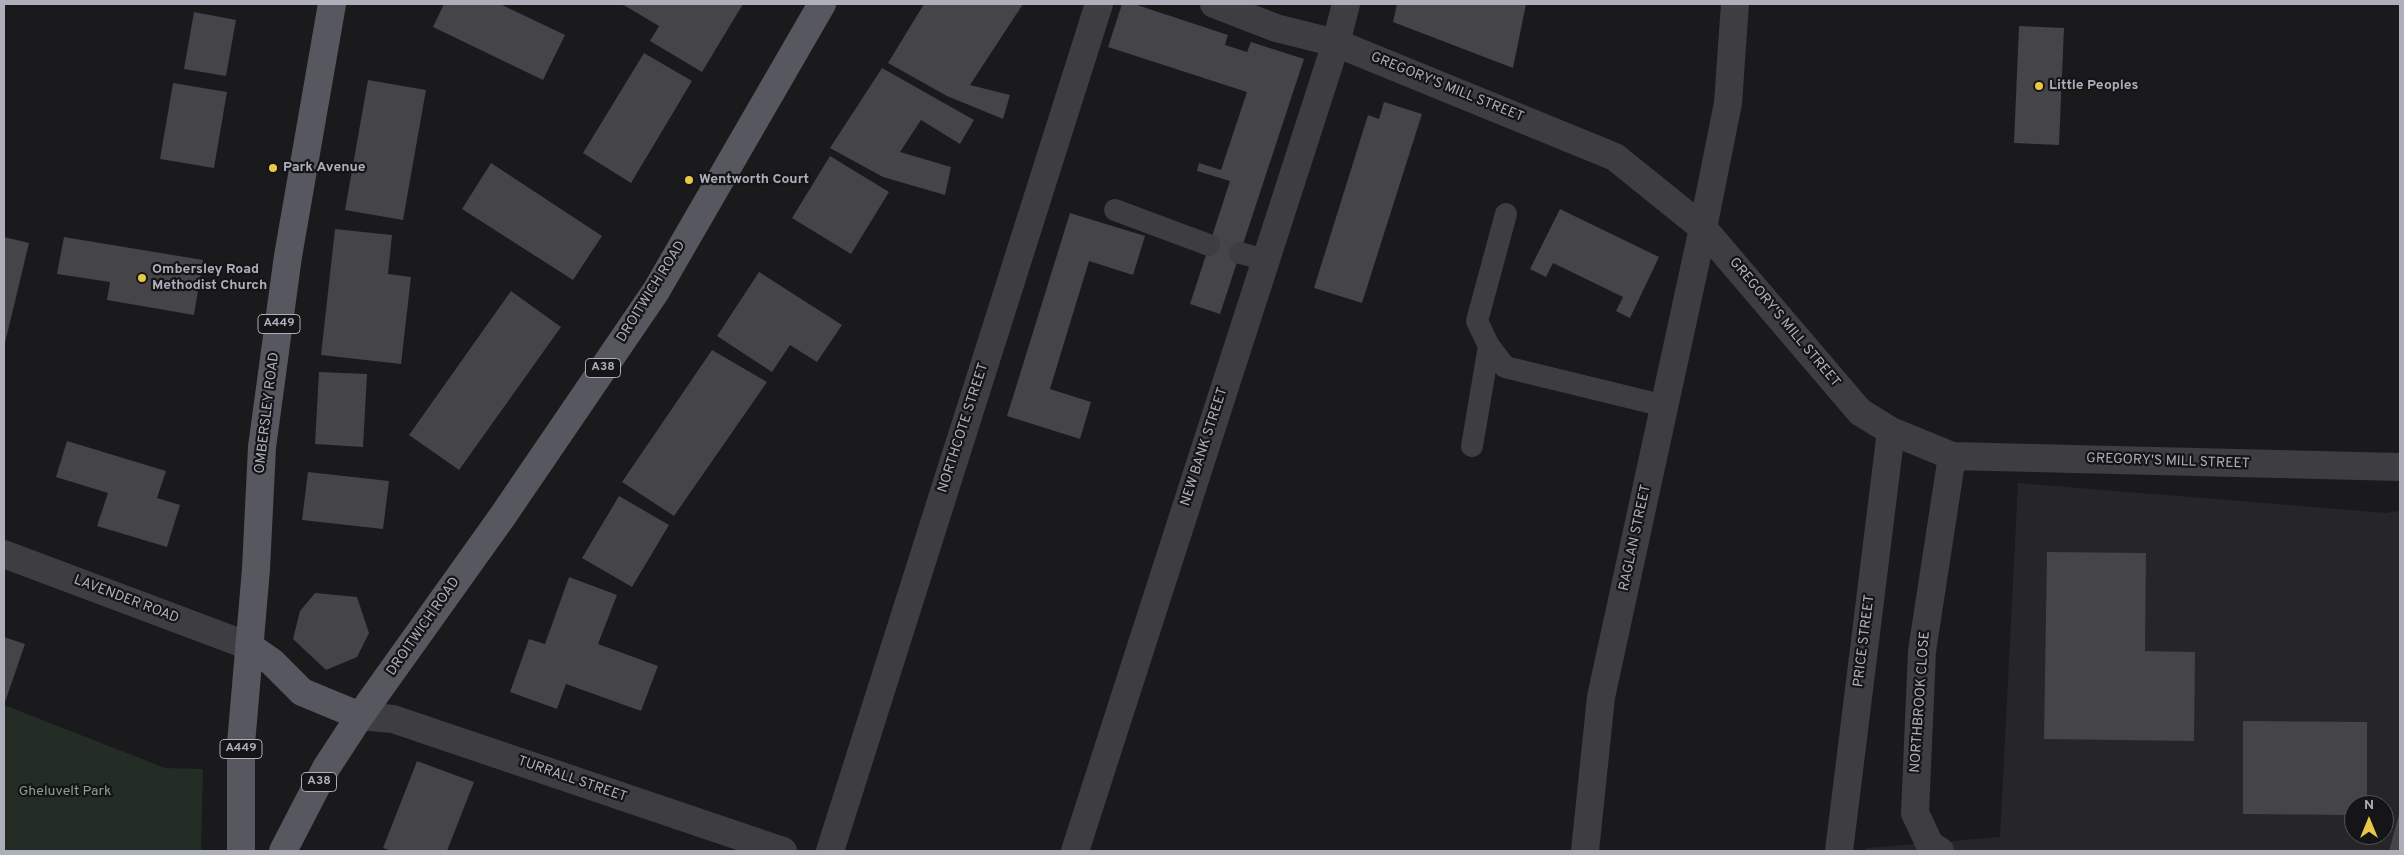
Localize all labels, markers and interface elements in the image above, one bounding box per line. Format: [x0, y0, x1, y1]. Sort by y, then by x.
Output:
street label: GREGORY'S MILL STREET [1368, 50, 1526, 126]
place label: Little Peoples [2049, 78, 2138, 94]
marker: Little Peoples [2033, 80, 2045, 92]
place label: Park Avenue [283, 160, 366, 176]
marker: Park Avenue [267, 162, 279, 174]
place label: Wentworth Court [699, 172, 809, 188]
marker: Wentworth Court [683, 174, 695, 186]
street label: DROITWICH ROAD [614, 238, 690, 346]
street label: GREGORY'S MILL STREET [1725, 255, 1843, 391]
place label: Ombersley Road Methodist Church [152, 262, 267, 294]
marker: Ombersley Road Methodist Church [136, 272, 148, 284]
road number: A449 [258, 314, 300, 334]
street label: OMBERSLEY ROAD [252, 351, 284, 475]
road number: A38 [586, 358, 620, 378]
street label: NORTHCOTE STREET [935, 361, 993, 495]
street label: NEW BANK STREET [1178, 385, 1232, 509]
street label: GREGORY'S MILL STREET [2086, 451, 2250, 473]
street label: RAGLAN STREET [1617, 483, 1655, 593]
street label: LAVENDER ROAD [71, 572, 181, 628]
street label: DROITWICH ROAD [384, 575, 464, 679]
street label: PRICE STREET [1851, 594, 1879, 688]
street label: NORTHBROOK CLOSE [1908, 631, 1934, 773]
road number: A449 [220, 740, 262, 759]
street label: TURRALL STREET [515, 753, 629, 807]
road number: A38 [302, 772, 336, 792]
park label: Gheluvelt Park [19, 784, 111, 800]
north arrow [2344, 795, 2394, 845]
text: N [2364, 797, 2374, 814]

